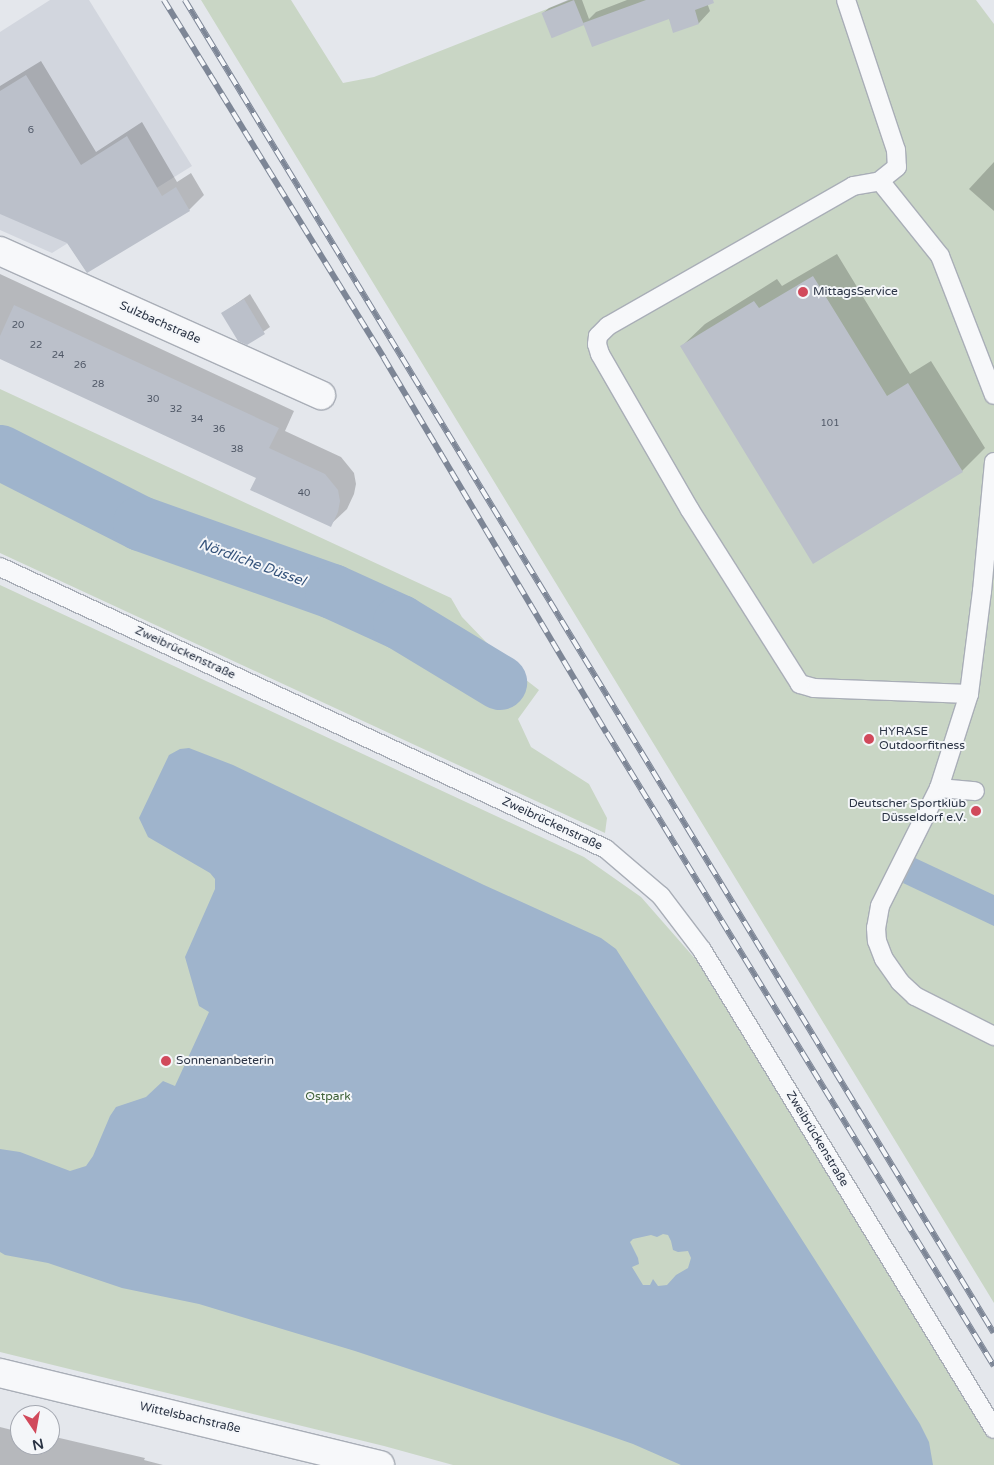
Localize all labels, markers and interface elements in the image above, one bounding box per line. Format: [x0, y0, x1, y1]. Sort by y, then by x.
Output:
house number: 6 [28, 125, 34, 137]
place label: MittagsService [813, 285, 898, 299]
marker: MittagsService [797, 286, 809, 298]
street label: Sulzbachstraße [117, 299, 203, 347]
house number: 20 [12, 320, 24, 332]
house number: 22 [30, 340, 42, 352]
house number: 24 [52, 350, 64, 362]
house number: 26 [74, 360, 86, 372]
house number: 28 [92, 379, 104, 391]
house number: 30 [147, 394, 159, 406]
house number: 32 [170, 404, 182, 416]
house number: 34 [191, 414, 203, 426]
house number: 101 [821, 418, 839, 430]
house number: 36 [213, 424, 225, 436]
house number: 38 [231, 444, 243, 456]
house number: 40 [298, 488, 310, 500]
water label: Nördliche Düssel [197, 536, 307, 590]
street label: Zweibrückenstraße [133, 623, 237, 683]
place label: HYRASE Outdoorfitness [879, 725, 965, 753]
marker: HYRASE Outdoorfitness [863, 733, 875, 745]
street label: Zweibrückenstraße [500, 794, 604, 854]
place label: Deutscher Sportklub Düsseldorf e.V. [849, 797, 966, 825]
marker: Deutscher Sportklub Düsseldorf e.V. [970, 805, 982, 817]
place label: Sonnenanbeterin [176, 1054, 274, 1068]
marker: Sonnenanbeterin [160, 1055, 172, 1067]
street label: Zweibrückenstraße [783, 1089, 851, 1189]
park label: Ostpark [305, 1090, 351, 1104]
street label: Wittelsbachstraße [138, 1399, 242, 1437]
north arrow [10, 1405, 60, 1455]
text: N [31, 1435, 45, 1454]

